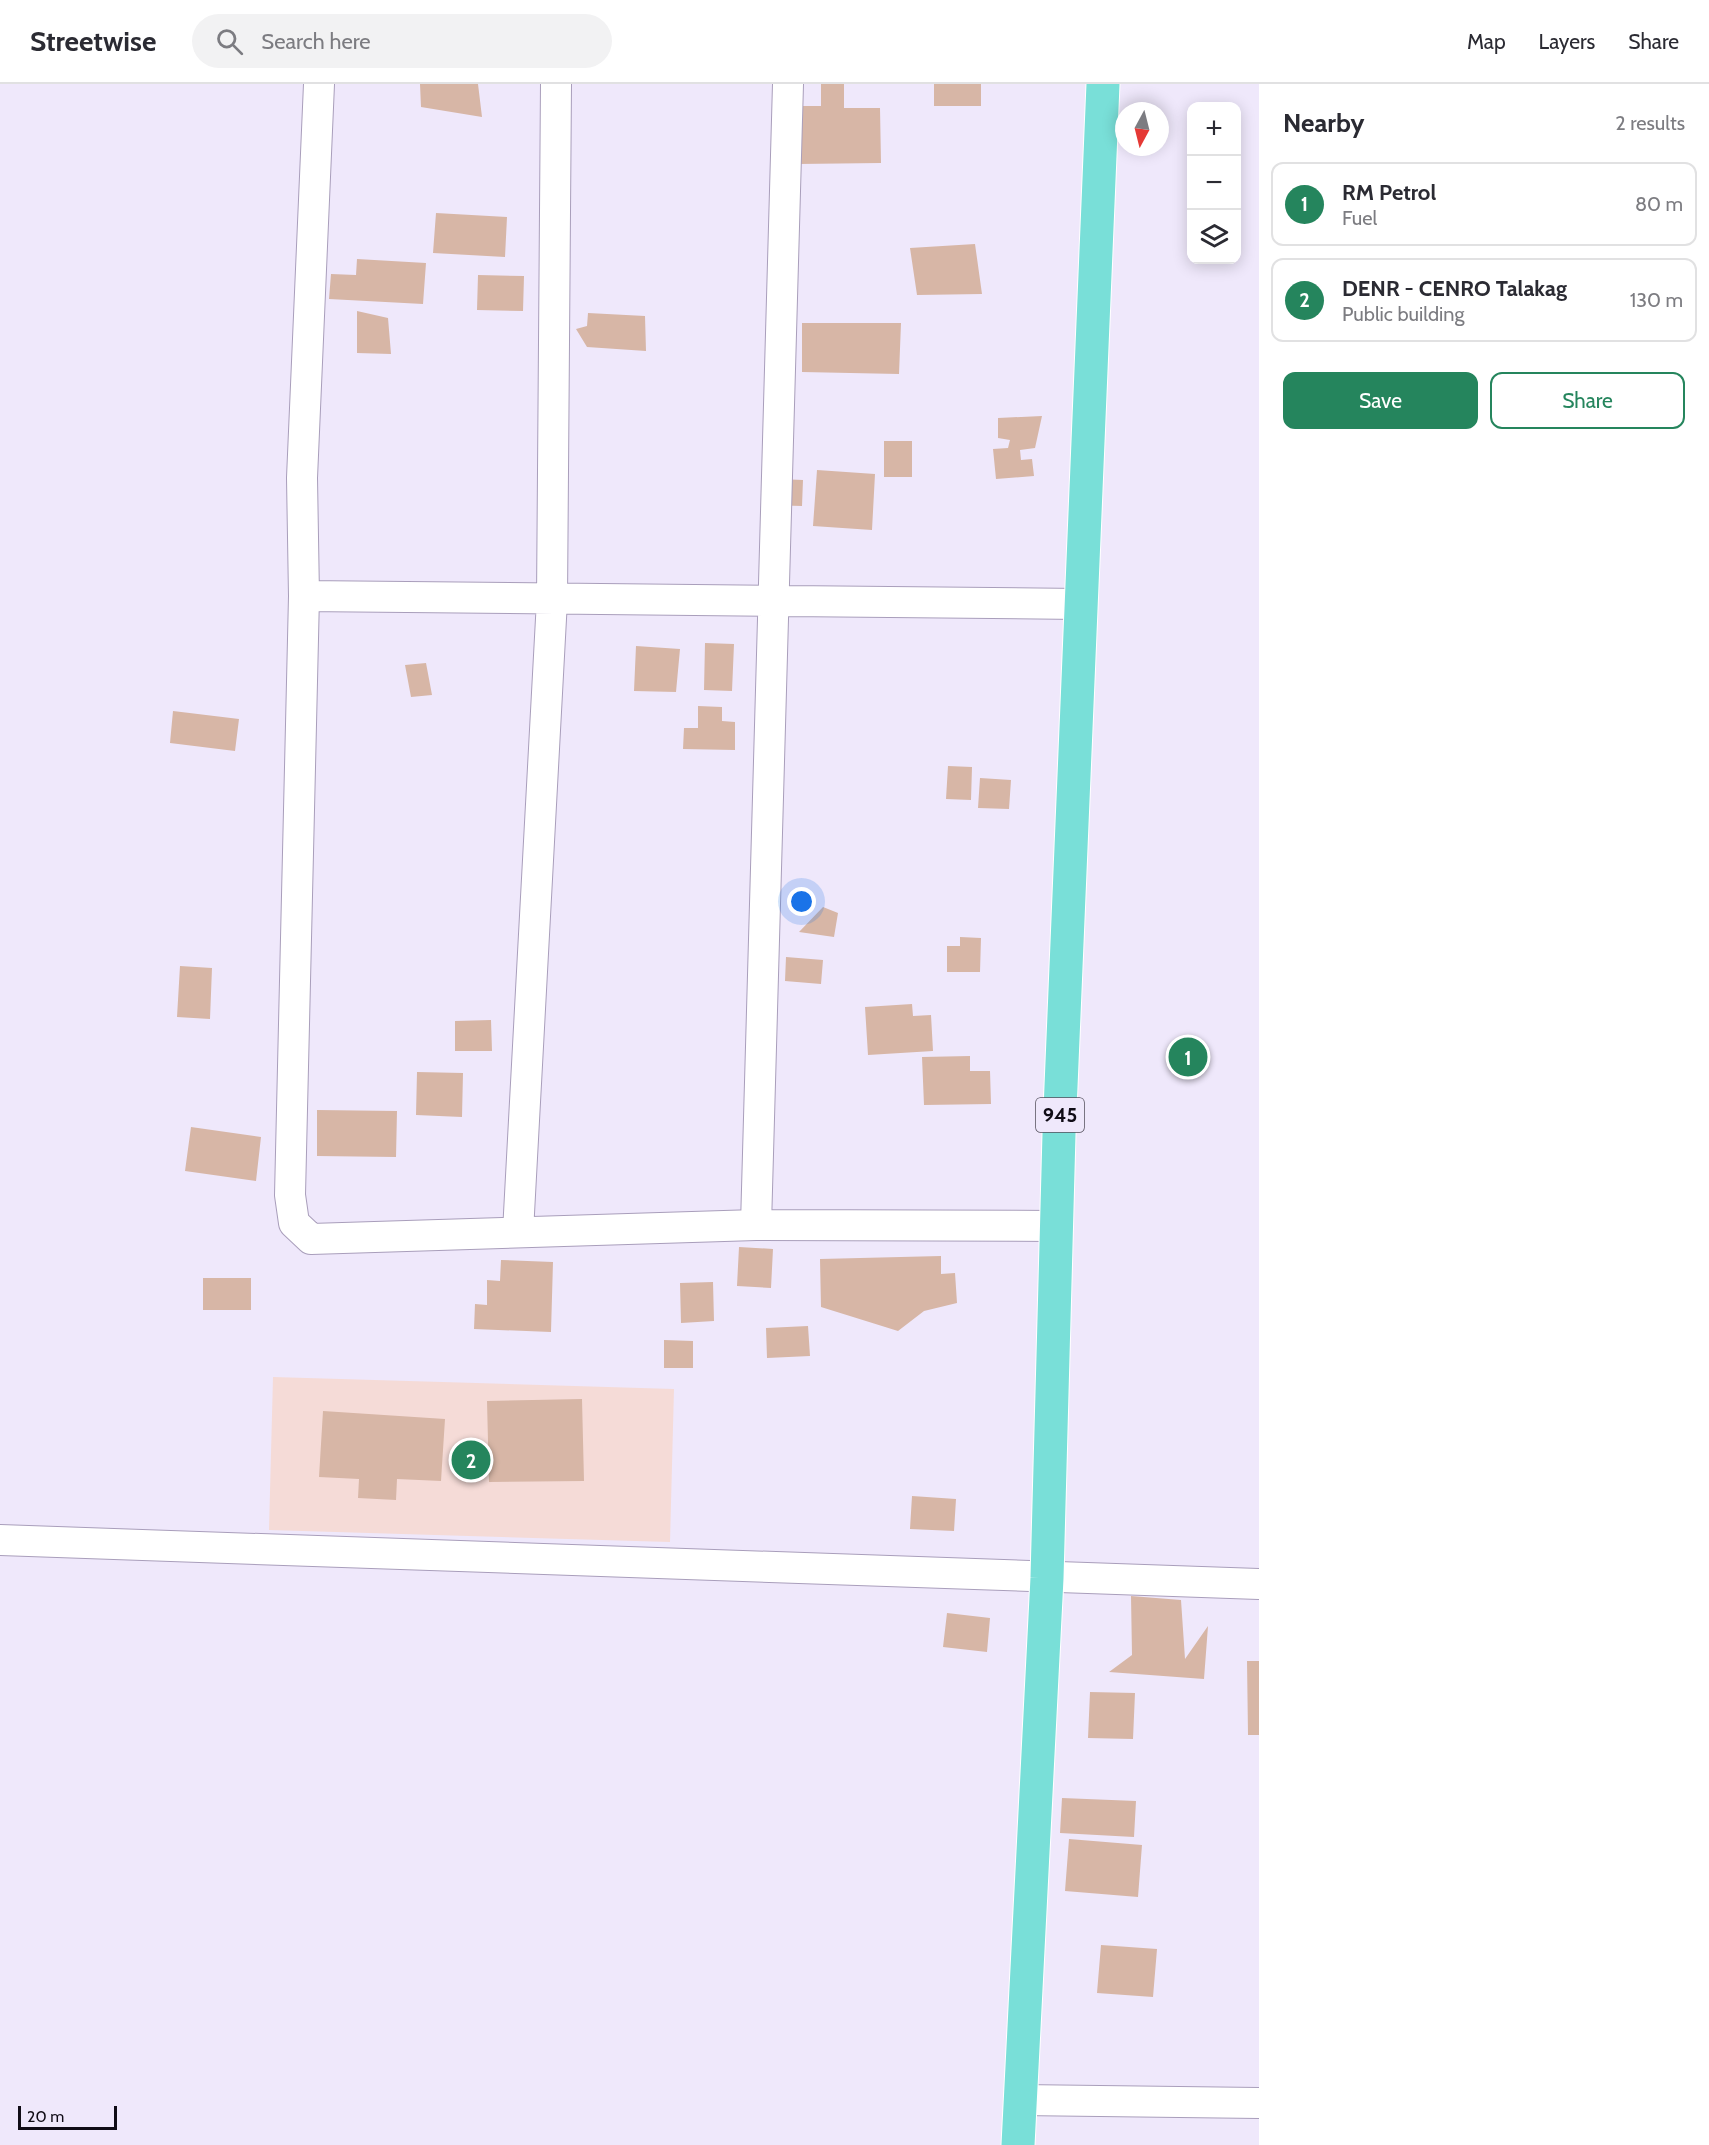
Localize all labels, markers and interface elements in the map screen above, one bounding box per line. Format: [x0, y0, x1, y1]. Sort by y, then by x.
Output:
search box [192, 14, 612, 68]
text: Streetwise [30, 24, 156, 58]
icon: search [213, 25, 246, 58]
text: Search here [261, 28, 371, 55]
text: Map [1467, 29, 1506, 54]
text: Layers [1539, 29, 1595, 54]
text: Share [1628, 29, 1679, 54]
north arrow [1115, 102, 1169, 156]
map controls [1187, 102, 1241, 264]
button: + [1187, 102, 1241, 156]
text: Nearby [1283, 107, 1364, 139]
text: 2 results [1615, 111, 1685, 135]
button: − [1187, 156, 1241, 210]
text: RM Petrol [1342, 179, 1436, 206]
text: 1 [1301, 192, 1308, 216]
text: 80 m [1635, 192, 1683, 216]
text: Fuel [1342, 206, 1377, 230]
button: layers [1187, 210, 1241, 264]
text: DENR - CENRO Talakag [1342, 275, 1567, 302]
text: 2 [1299, 288, 1310, 312]
text: 130 m [1630, 288, 1683, 312]
text: Public building [1342, 302, 1464, 326]
button: Save [1283, 372, 1478, 429]
button: Share [1490, 372, 1685, 429]
your location [787, 887, 816, 916]
pin: 1 [1168, 1034, 1208, 1080]
road number: 945 [1036, 1098, 1084, 1132]
pin: 2 [452, 1438, 490, 1482]
scale bar [18, 2103, 117, 2130]
text: 20 m [27, 2107, 64, 2126]

